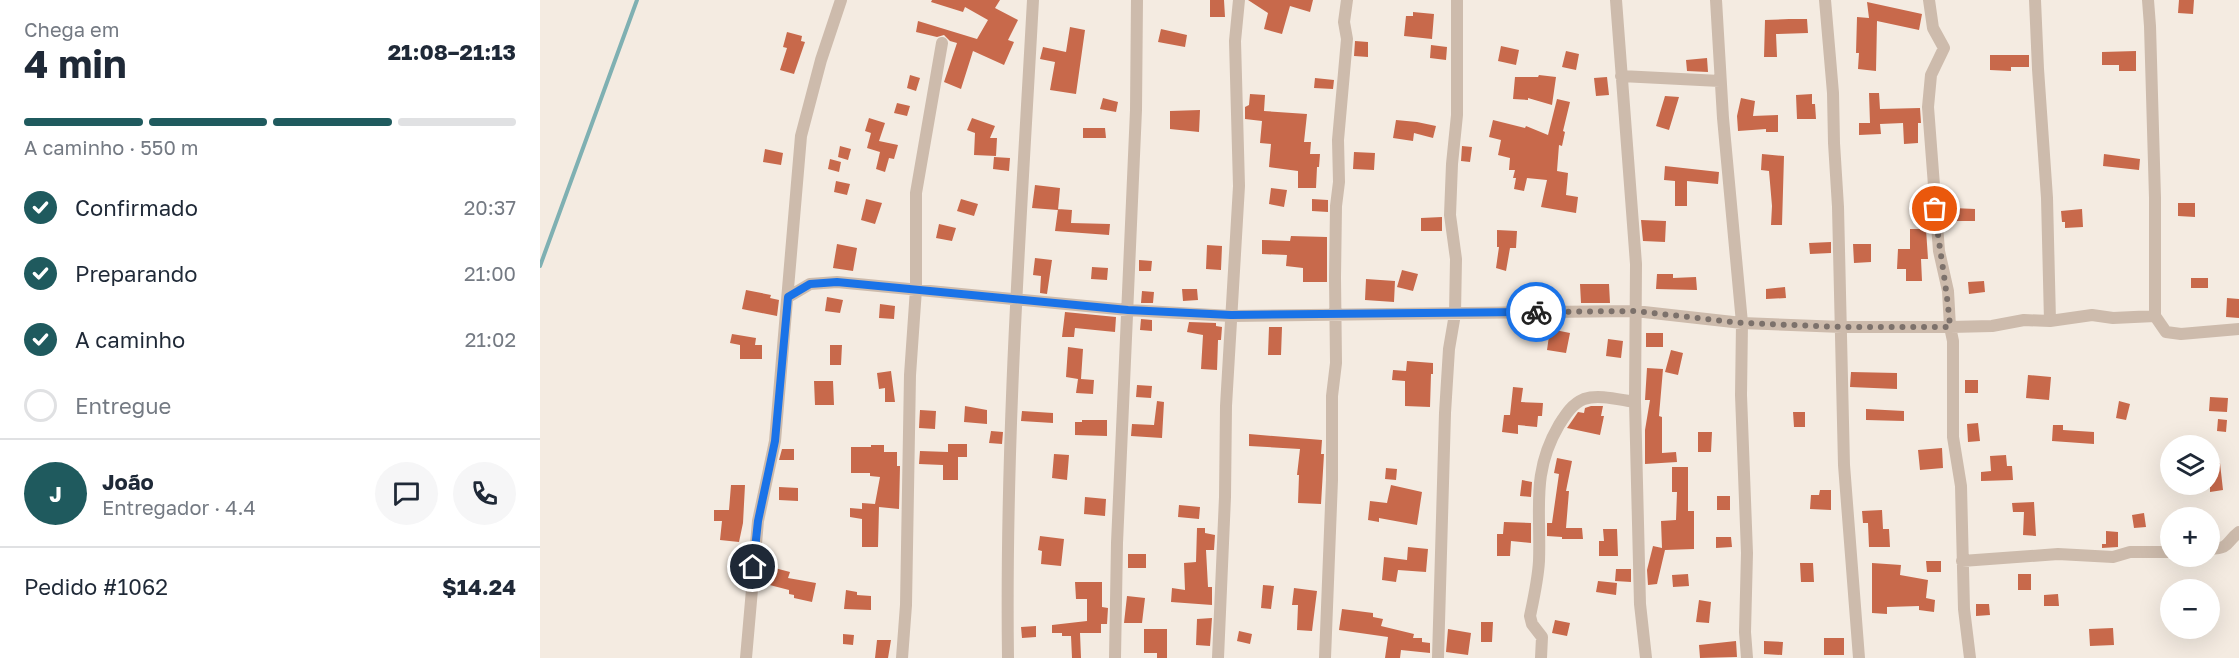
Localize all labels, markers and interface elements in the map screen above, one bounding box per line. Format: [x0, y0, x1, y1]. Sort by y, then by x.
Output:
text: Chega em [24, 17, 119, 41]
text: 21:08–21:13 [388, 38, 516, 65]
text: 4 min [24, 40, 127, 87]
text: A caminho · 550 m [24, 135, 199, 159]
pin [1909, 183, 1960, 234]
icon: check [24, 191, 57, 224]
icon: bag [1918, 192, 1951, 225]
text: Confirmado [75, 194, 198, 221]
text: 20:37 [464, 195, 516, 219]
icon: check [24, 257, 57, 290]
text: Preparando [75, 260, 198, 287]
text: 21:00 [464, 261, 516, 285]
courier [1506, 282, 1566, 342]
icon: bike [1520, 296, 1553, 329]
icon: check [24, 323, 57, 356]
text: A caminho [75, 326, 185, 353]
text: 21:02 [465, 327, 516, 351]
text: Entregue [75, 392, 171, 419]
map controls [2160, 435, 2220, 639]
button: layers [2160, 435, 2220, 495]
button: chat [375, 462, 438, 525]
button: phone [453, 462, 516, 525]
text: João [102, 468, 154, 495]
text: J [49, 480, 62, 507]
text: Entregador · 4.4 [102, 495, 256, 519]
button: + [2160, 507, 2220, 567]
pin [727, 541, 778, 592]
icon: home [736, 550, 769, 583]
text: Pedido #1062 [24, 573, 168, 600]
text: $14.24 [442, 573, 516, 600]
button: − [2160, 579, 2220, 639]

